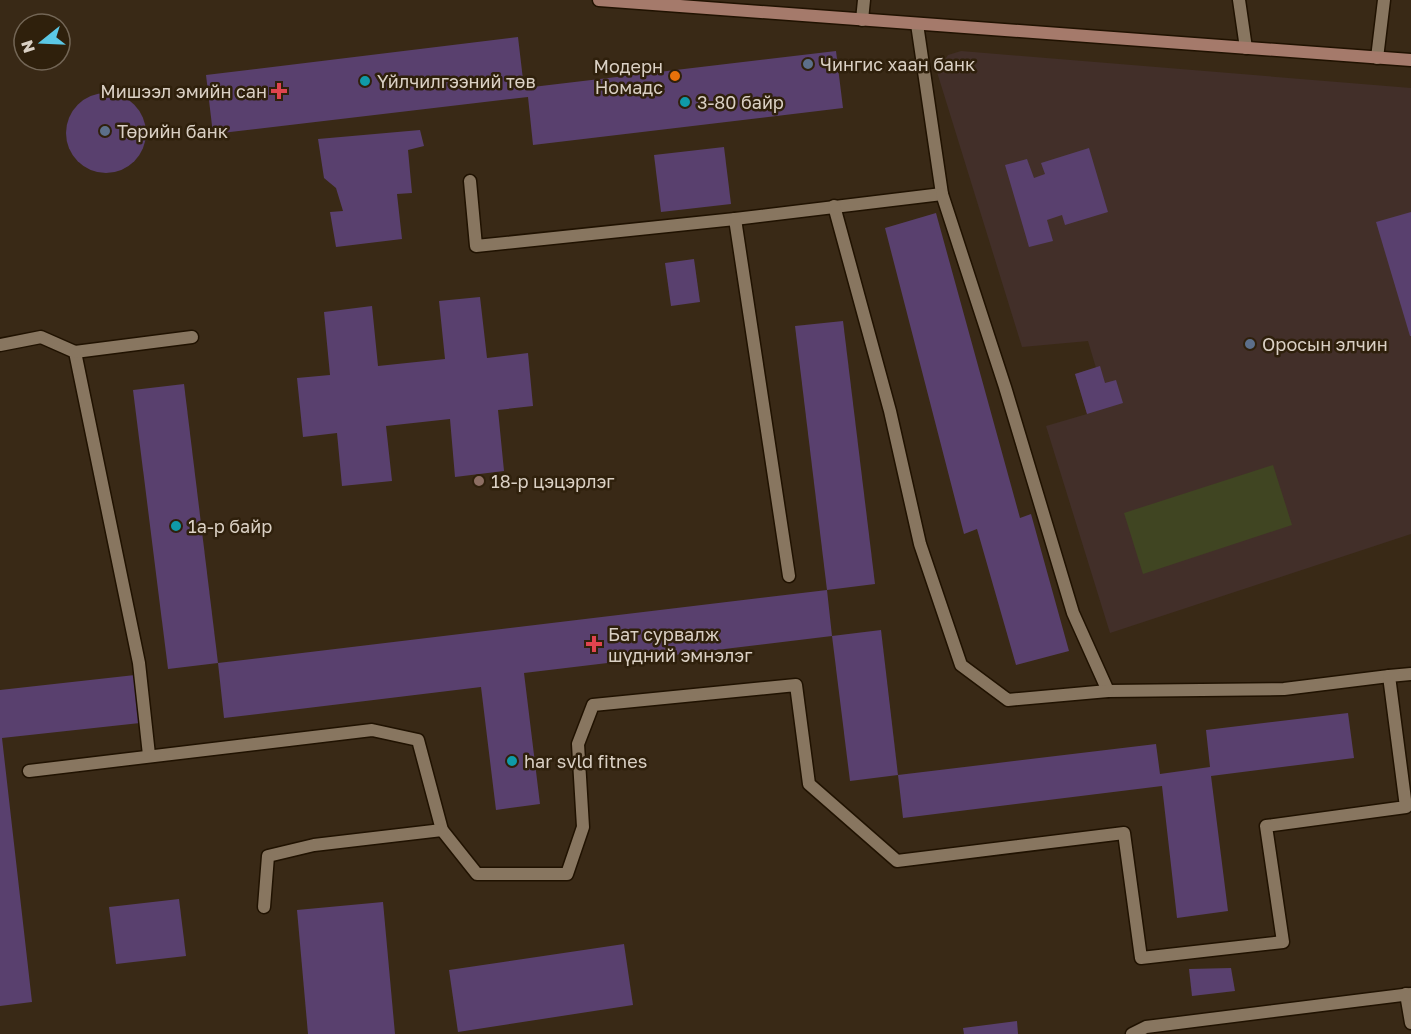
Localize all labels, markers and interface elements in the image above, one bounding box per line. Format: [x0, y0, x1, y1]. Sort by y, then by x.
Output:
north arrow [12, 12, 72, 72]
text: N [16, 38, 39, 56]
place label: Чингис хаан банк [820, 53, 975, 75]
place label: Модерн Номадс [594, 55, 663, 98]
marker: Чингис хаан банк [801, 57, 815, 71]
marker: Модерн Номадс [668, 69, 682, 83]
place label: Үйлчилгээний төв [377, 70, 536, 92]
marker: Үйлчилгээний төв [358, 74, 372, 88]
place label: Мишээл эмийн сан [100, 80, 267, 102]
marker: Мишээл эмийн сан [272, 84, 286, 98]
place label: 3-80 байр [697, 91, 784, 113]
marker: 3-80 байр [678, 95, 692, 109]
place label: Төрийн банк [117, 120, 228, 142]
marker: Төрийн банк [98, 124, 112, 138]
place label: Оросын элчин [1262, 333, 1388, 355]
marker: Оросын элчин [1243, 337, 1257, 351]
place label: 18-р цэцэрлэг [491, 470, 615, 492]
marker: 18-р цэцэрлэг [472, 474, 486, 488]
place label: 1а-р байр [188, 515, 272, 537]
marker: 1а-р байр [169, 519, 183, 533]
place label: Бат сурвалж шүдний эмнэлэг [608, 623, 752, 666]
marker: Бат сурвалж шүдний эмнэлэг [585, 635, 603, 653]
place label: har svld fitnes [524, 750, 647, 772]
marker: har svld fitnes [505, 754, 519, 768]

